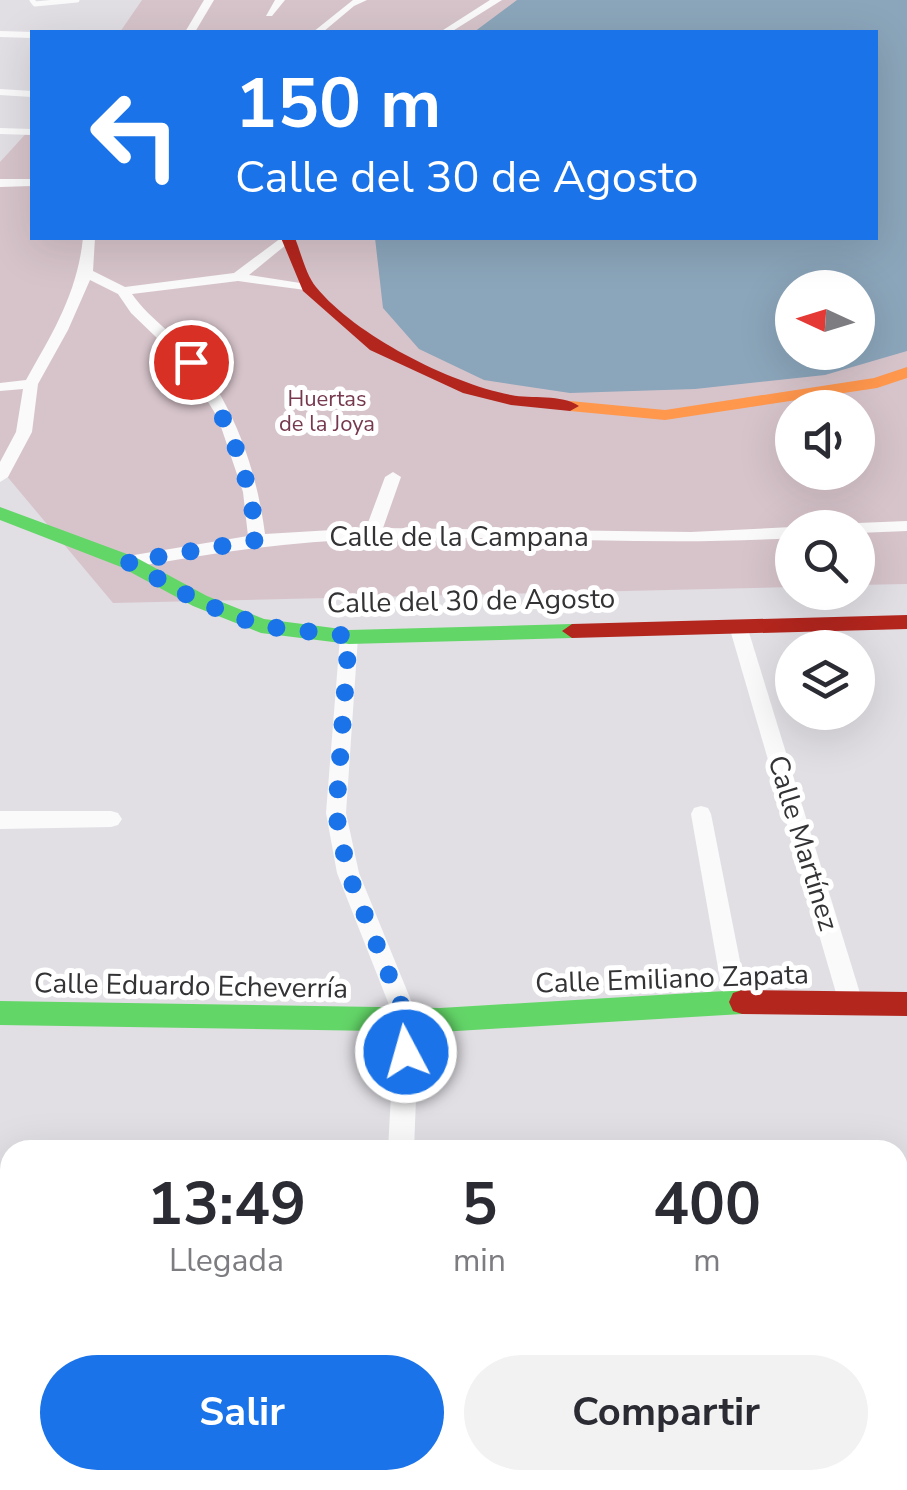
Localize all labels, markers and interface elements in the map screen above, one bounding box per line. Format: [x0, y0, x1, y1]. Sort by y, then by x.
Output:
text: 150 m [235, 56, 441, 152]
icon: left [70, 70, 200, 200]
text: Calle del 30 de Agosto [235, 147, 699, 208]
north arrow [775, 270, 875, 370]
map controls [775, 270, 875, 730]
pin [149, 320, 234, 405]
icon: arrive [164, 335, 219, 390]
park label: Huertas de la Joya [279, 384, 375, 439]
button: sound [775, 390, 875, 490]
button: search [775, 510, 875, 610]
street label: Calle de la Campana [329, 518, 589, 556]
street label: Calle del 30 de Agosto [326, 579, 616, 623]
button: layers [775, 630, 875, 730]
street label: Calle Martínez [758, 751, 848, 935]
street label: Calle Emiliano Zapata [535, 955, 809, 1003]
street label: Calle Eduardo Echeverría [34, 964, 348, 1008]
position arrow [354, 1000, 458, 1104]
text: 13:49 [147, 1163, 306, 1245]
text: 5 [461, 1163, 497, 1245]
text: 400 [653, 1163, 761, 1245]
text: Llegada [169, 1239, 284, 1282]
text: min [453, 1239, 506, 1282]
text: m [693, 1239, 721, 1282]
button: Salir [40, 1355, 444, 1470]
button: Compartir [464, 1355, 868, 1470]

